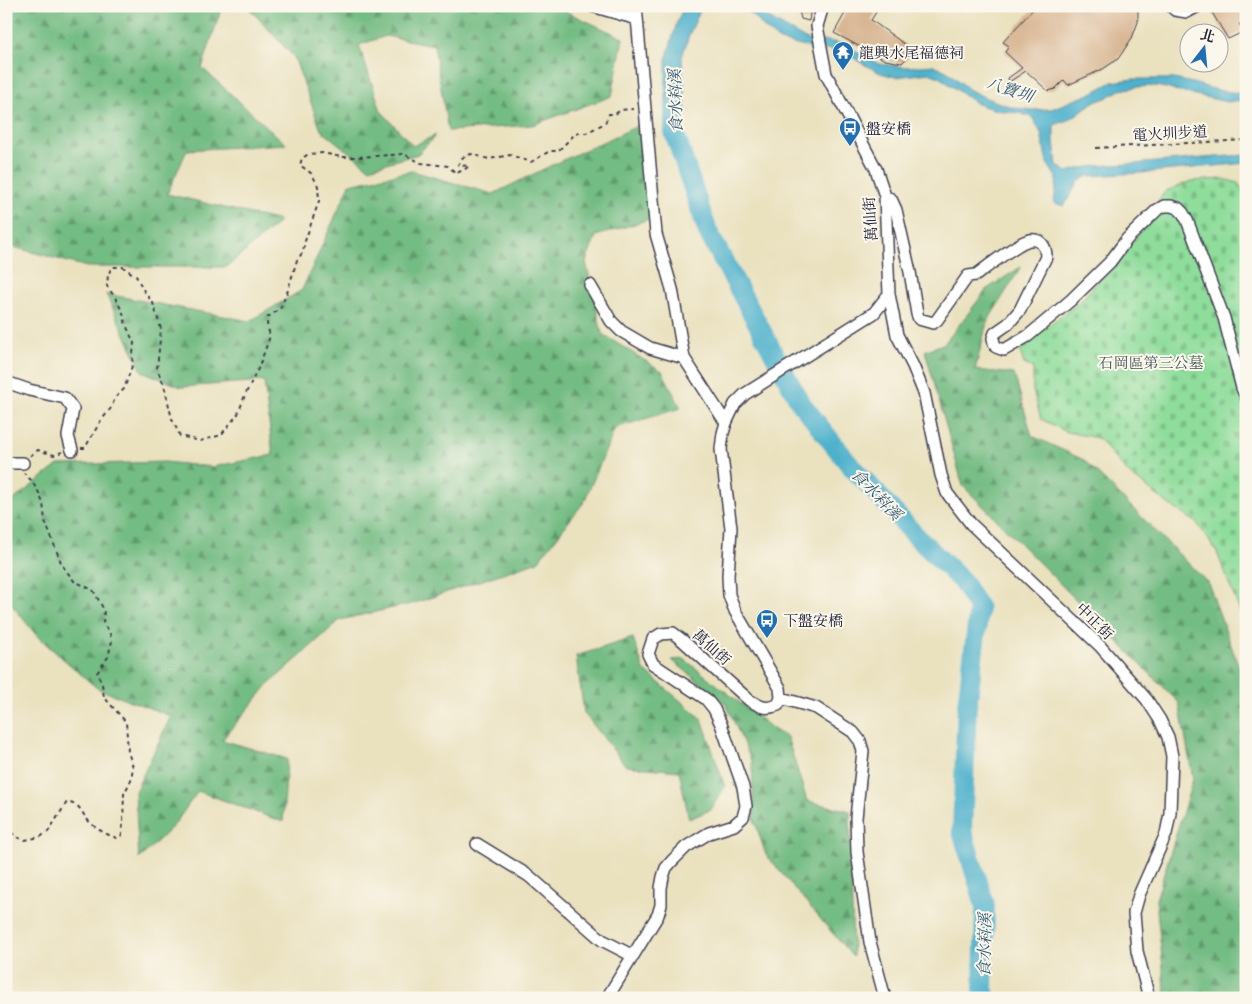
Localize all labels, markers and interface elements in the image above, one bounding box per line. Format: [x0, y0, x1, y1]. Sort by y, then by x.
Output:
north arrow [1180, 22, 1230, 72]
text: 北 [1198, 24, 1217, 47]
temple icon: 龍興水尾福德祠 [831, 40, 855, 71]
place label: 龍興水尾福德祠 [859, 42, 964, 63]
water label: 食水嵙溪 [662, 67, 688, 133]
water label: 八寶圳 [983, 70, 1039, 109]
bus stop icon: 盤安橋 [838, 116, 862, 147]
place label: 盤安橋 [866, 118, 911, 139]
street label: 電火圳步道 [1132, 121, 1208, 145]
street label: 萬仙街 [858, 196, 882, 242]
park label: 石岡區第三公墓 [1098, 352, 1204, 373]
water label: 食水嵙溪 [846, 463, 909, 527]
street label: 中正街 [1072, 598, 1118, 644]
bus stop icon: 下盤安橋 [755, 608, 779, 639]
place label: 下盤安橋 [783, 610, 843, 631]
street label: 萬仙街 [688, 624, 736, 670]
water label: 食水嵙溪 [971, 911, 997, 977]

